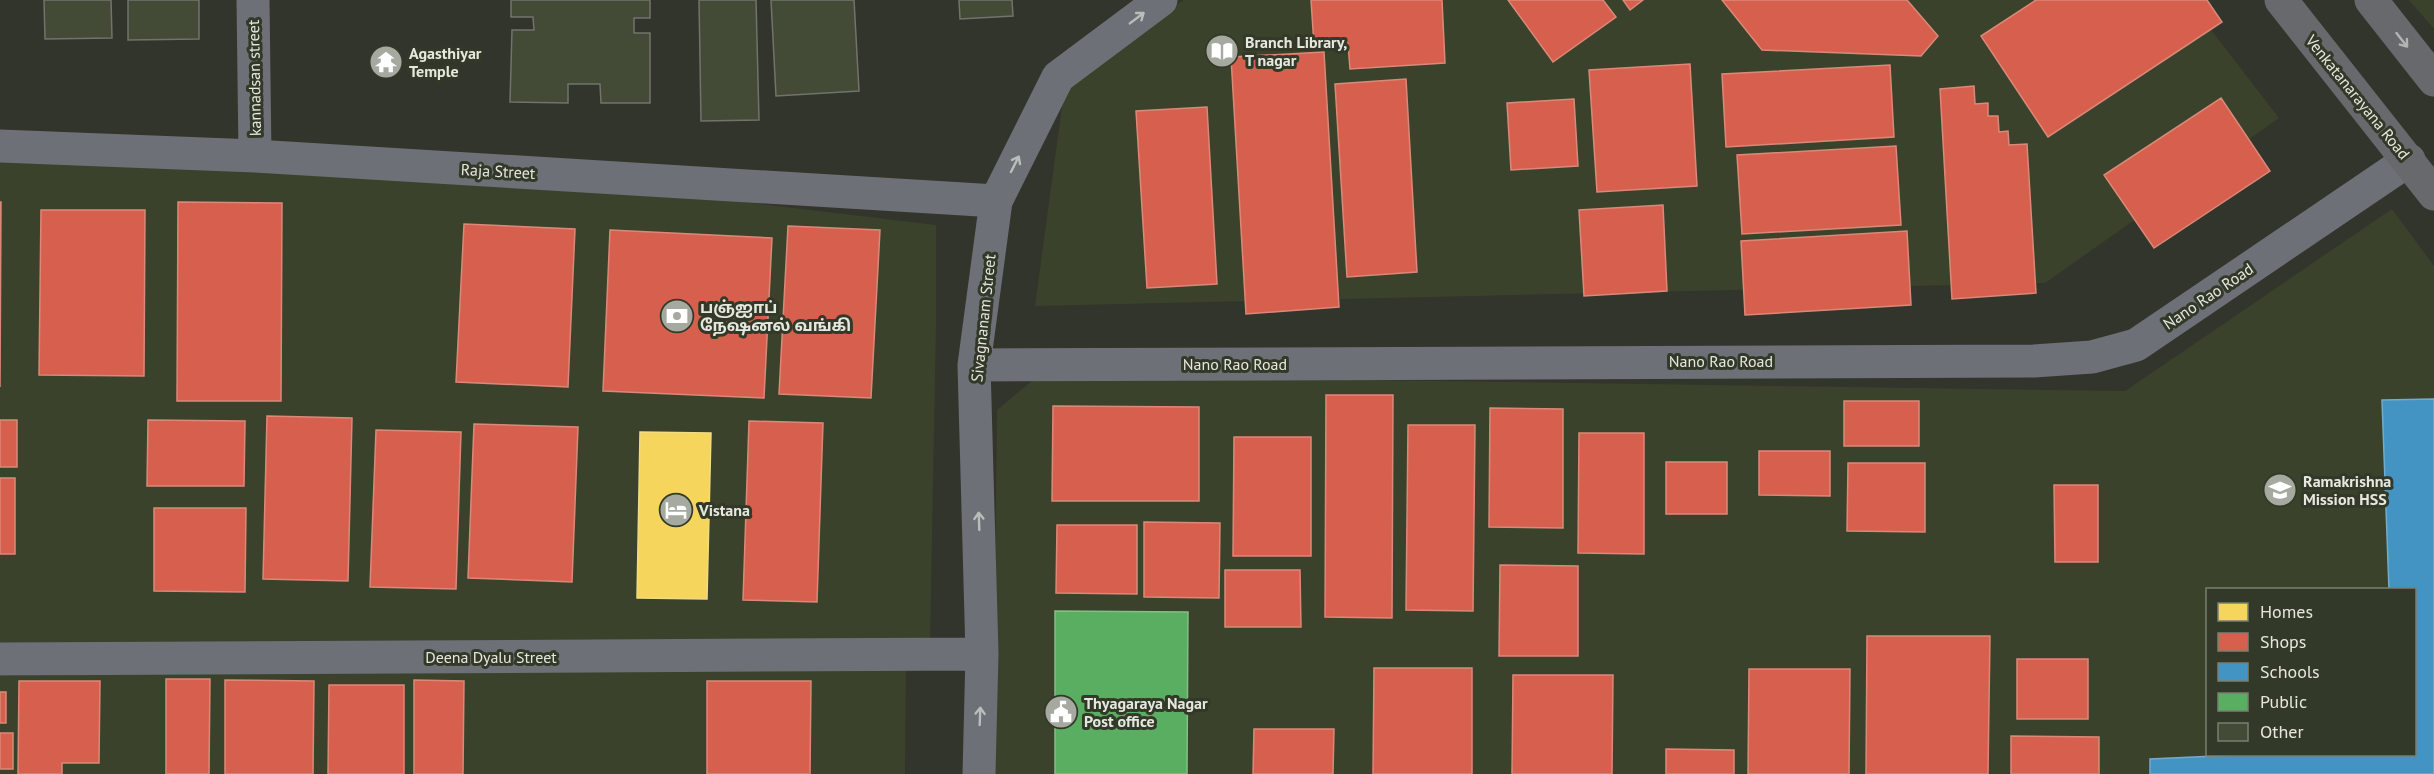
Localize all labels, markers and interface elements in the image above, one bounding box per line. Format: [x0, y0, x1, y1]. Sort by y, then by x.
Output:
one-way arrow [1129, 12, 1145, 25]
street label: kannadsan street [243, 19, 265, 136]
street label: Venkatanarayana Road [2301, 30, 2414, 163]
place label: Branch Library, T nagar [1245, 32, 1347, 70]
one-way arrow [2396, 32, 2409, 48]
library icon: Branch Library, T nagar [1204, 33, 1240, 69]
place label: Agasthiyar Temple [409, 43, 482, 81]
temple icon: Agasthiyar Temple [368, 44, 404, 80]
one-way arrow [1009, 155, 1021, 173]
street label: Raja Street [460, 159, 536, 183]
street label: Sivagnanam Street [966, 252, 1000, 383]
street label: Nano Rao Road [2159, 259, 2257, 333]
place label: பஞ்ஐாப் நேஷனல் வங்கி [700, 297, 851, 336]
bank icon: பஞ்ஐாப் நேஷனல் வங்கி [659, 298, 695, 334]
street label: Nano Rao Road [1669, 351, 1773, 371]
street label: Nano Rao Road [1183, 354, 1287, 374]
place label: Ramakrishna Mission HSS [2303, 471, 2391, 509]
school or university icon: Ramakrishna Mission HSS [2262, 472, 2298, 508]
hotel icon: Vistana [658, 492, 694, 528]
place label: Vistana [698, 500, 750, 520]
one-way arrow [973, 511, 984, 531]
legend [2206, 588, 2416, 756]
text: Homes [2260, 600, 2313, 623]
text: Shops [2260, 630, 2306, 653]
street label: Deena Dyalu Street [425, 647, 557, 667]
text: Schools [2260, 660, 2320, 683]
text: Public [2260, 690, 2307, 713]
place label: Thyagaraya Nagar Post office [1084, 693, 1208, 731]
public building icon: Thyagaraya Nagar Post office [1043, 694, 1079, 730]
one-way arrow [975, 706, 986, 726]
text: Other [2260, 720, 2304, 743]

